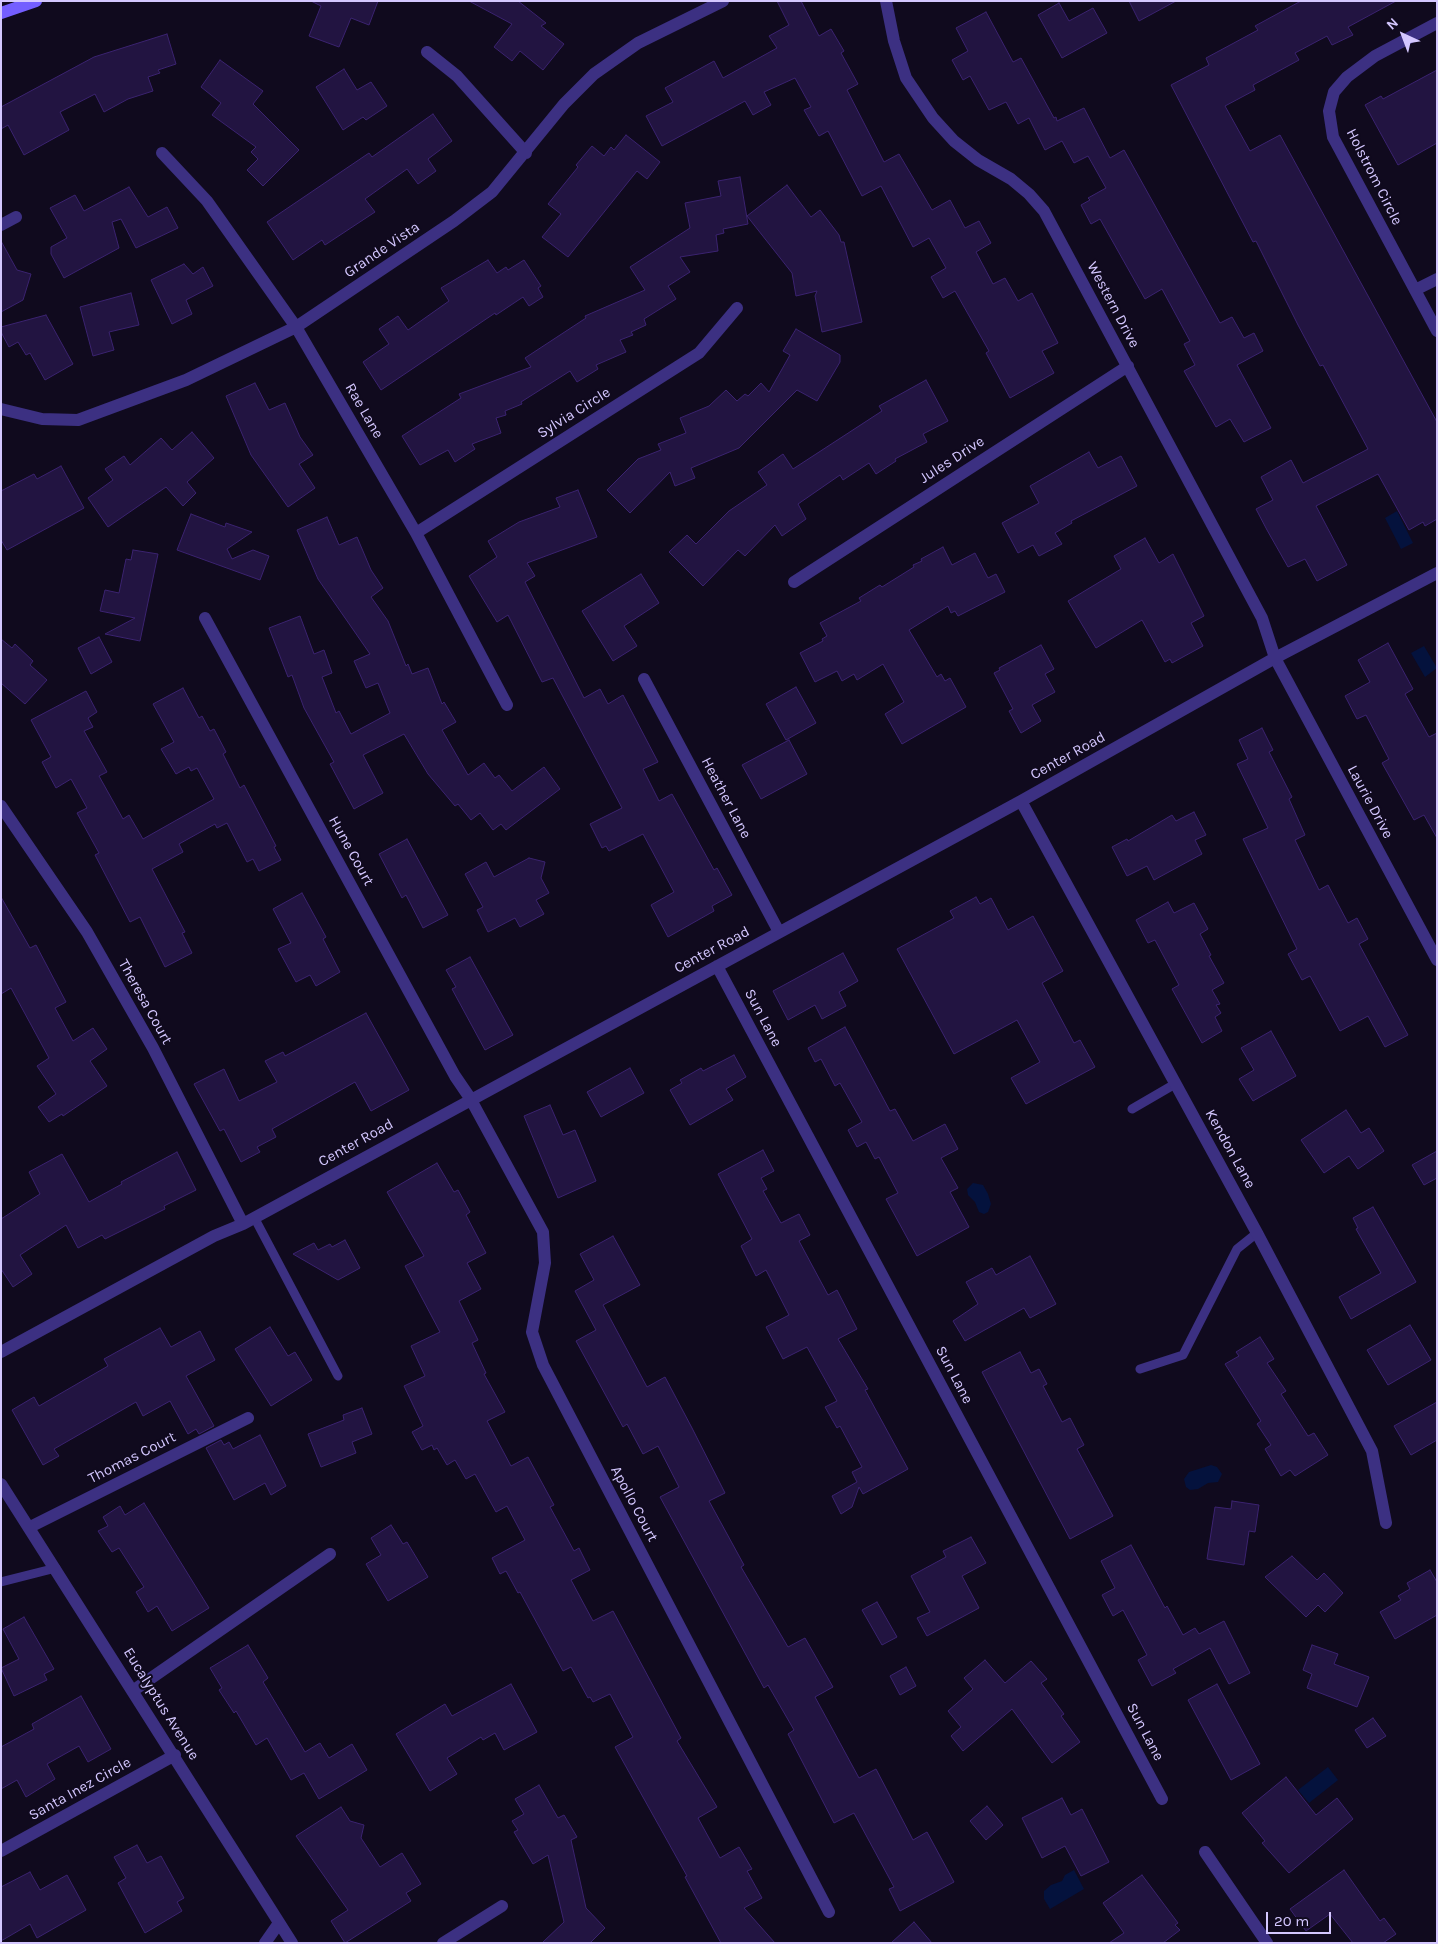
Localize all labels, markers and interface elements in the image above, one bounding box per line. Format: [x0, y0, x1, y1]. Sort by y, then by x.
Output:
north arrow [1378, 10, 1428, 60]
text: N [1383, 14, 1402, 33]
street label: Holstrom Circle [1342, 126, 1406, 228]
street label: Grande Vista [341, 218, 423, 282]
street label: Western Drive [1083, 259, 1143, 351]
street label: Rae Lane [341, 380, 387, 442]
street label: Sylvia Circle [534, 383, 614, 443]
street label: Jules Drive [916, 432, 988, 488]
street label: Center Road [1027, 728, 1109, 784]
street label: Heather Lane [697, 754, 755, 842]
street label: Laurie Drive [1343, 762, 1397, 842]
street label: Hune Court [324, 813, 378, 889]
street label: Center Road [671, 923, 753, 977]
street label: Theresa Court [114, 956, 176, 1048]
street label: Sun Lane [740, 986, 786, 1050]
street label: Kendon Lane [1201, 1106, 1259, 1192]
street label: Center Road [315, 1115, 397, 1171]
street label: Sun Lane [931, 1343, 977, 1407]
street label: Thomas Court [85, 1428, 179, 1488]
street label: Apollo Court [607, 1463, 661, 1545]
street label: Eucalyptus Avenue [119, 1645, 203, 1763]
street label: Sun Lane [1122, 1700, 1168, 1764]
street label: Santa Inez Circle [26, 1753, 134, 1825]
scale bar [1268, 1902, 1333, 1934]
text: 20 m [1274, 1912, 1309, 1930]

